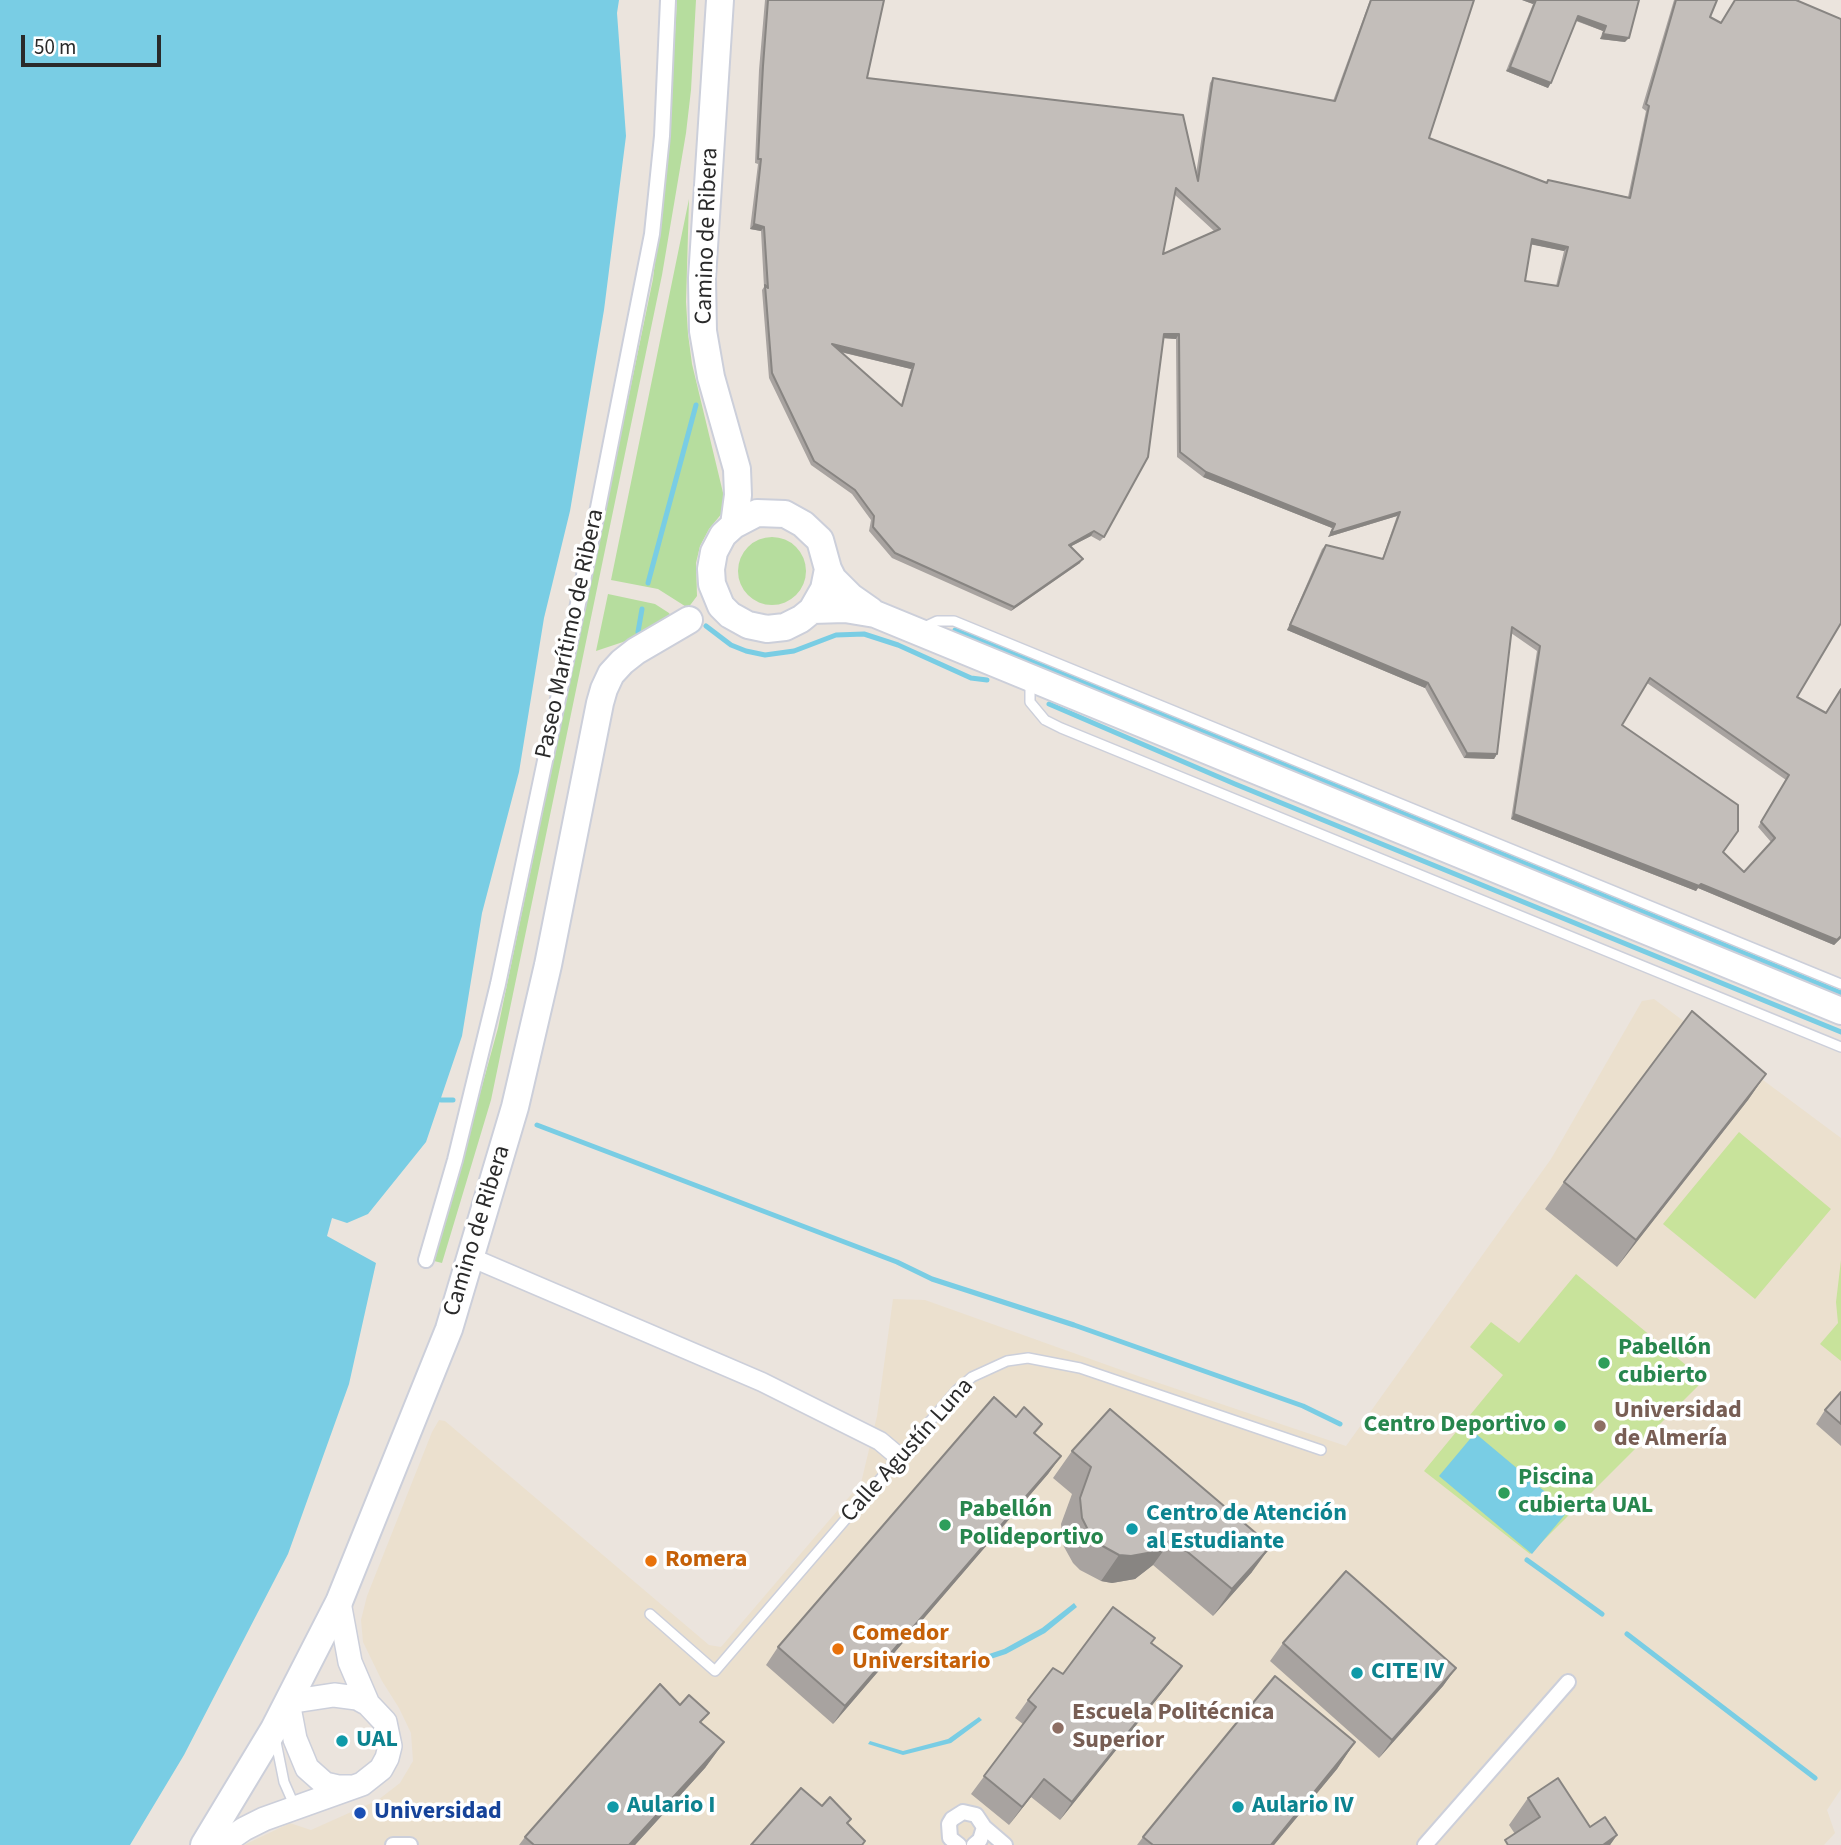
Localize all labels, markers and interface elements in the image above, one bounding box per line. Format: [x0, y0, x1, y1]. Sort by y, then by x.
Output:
scale bar [24, 21, 164, 65]
text: 50 m [34, 32, 76, 62]
street label: Camino de Ribera [691, 147, 725, 325]
street label: Paseo Marítimo de Ribera [530, 507, 612, 761]
street label: Camino de Ribera [438, 1142, 518, 1320]
place label: Pabellón cubierto [1618, 1335, 1711, 1391]
marker: Pabellón cubierto [1596, 1355, 1612, 1371]
street label: Calle Agustín Luna [836, 1373, 980, 1529]
place label: Universidad de Almería [1614, 1398, 1742, 1454]
place label: Centro Deportivo [1363, 1412, 1546, 1440]
marker: Centro Deportivo [1552, 1418, 1568, 1434]
marker: Universidad de Almería [1592, 1418, 1608, 1434]
place label: Piscina cubierta UAL [1518, 1465, 1653, 1521]
marker: Piscina cubierta UAL [1496, 1485, 1512, 1501]
place label: Pabellón Polideportivo [959, 1497, 1104, 1553]
place label: Centro de Atención al Estudiante [1146, 1501, 1347, 1557]
marker: Pabellón Polideportivo [937, 1517, 953, 1533]
marker: Centro de Atención al Estudiante [1124, 1521, 1140, 1537]
place label: Romera [665, 1547, 747, 1575]
marker: Romera [643, 1553, 659, 1569]
place label: Comedor Universitario [852, 1621, 991, 1677]
marker: Comedor Universitario [830, 1641, 846, 1657]
place label: CITE IV [1371, 1659, 1444, 1687]
marker: CITE IV [1349, 1665, 1365, 1681]
place label: Escuela Politécnica Superior [1072, 1700, 1274, 1756]
marker: Escuela Politécnica Superior [1050, 1720, 1066, 1736]
place label: UAL [356, 1727, 398, 1755]
marker: UAL [334, 1733, 350, 1749]
place label: Aulario I [627, 1793, 715, 1821]
place label: Aulario IV [1252, 1793, 1354, 1821]
place label: Universidad [374, 1799, 502, 1827]
marker: Aulario I [605, 1799, 621, 1815]
marker: Aulario IV [1230, 1799, 1246, 1815]
marker: Universidad [352, 1805, 368, 1821]

